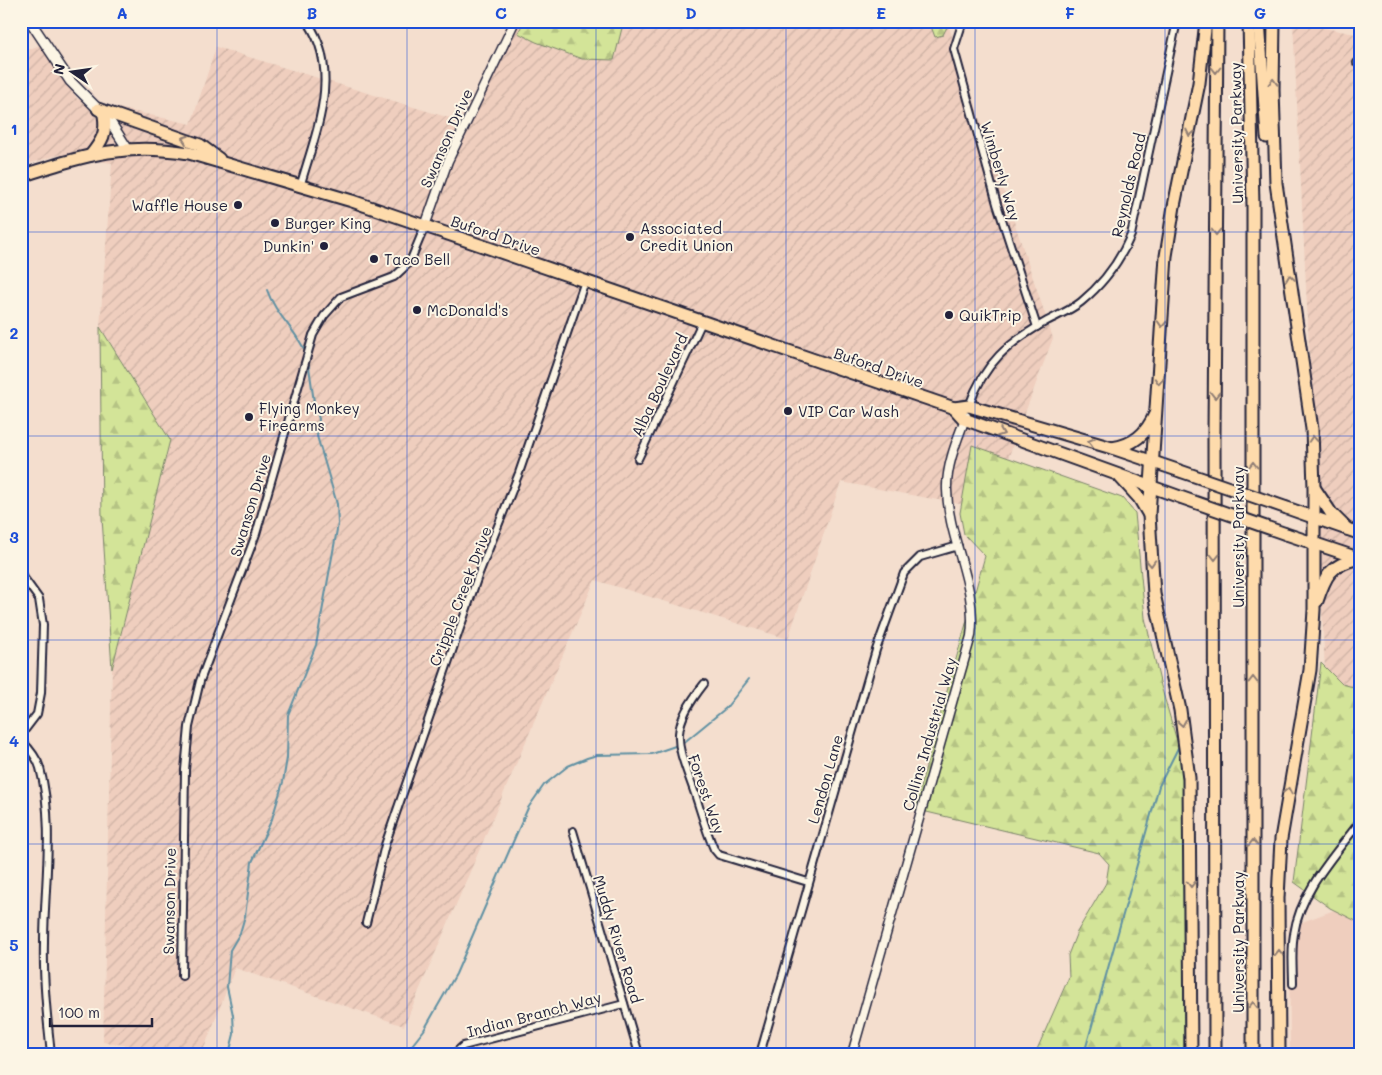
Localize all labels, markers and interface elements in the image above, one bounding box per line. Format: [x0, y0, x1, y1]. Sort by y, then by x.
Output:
text: A [116, 2, 128, 23]
text: B [307, 2, 317, 23]
text: C [495, 2, 507, 23]
text: D [685, 2, 697, 23]
text: E [876, 2, 886, 23]
text: F [1065, 2, 1075, 23]
text: G [1254, 2, 1266, 23]
north arrow [48, 48, 98, 98]
text: N [48, 62, 69, 76]
street label: University Parkway [1225, 62, 1247, 204]
one-way arrow [1211, 66, 1222, 74]
one-way arrow [1268, 78, 1278, 86]
street label: Swanson Drive [415, 85, 477, 191]
text: 1 [10, 118, 18, 139]
street label: Wimberly Way [976, 119, 1026, 223]
one-way arrow [1185, 128, 1196, 137]
street label: Reynolds Road [1106, 131, 1150, 239]
one-way arrow [181, 135, 190, 145]
place label: Waffle House [132, 195, 228, 215]
marker: Waffle House [232, 199, 244, 211]
street label: Buford Drive [448, 210, 544, 260]
place label: Burger King [285, 213, 371, 233]
marker: Burger King [269, 217, 281, 229]
place label: Associated Credit Union [640, 218, 733, 255]
one-way arrow [1210, 229, 1221, 237]
marker: Associated Credit Union [624, 231, 636, 243]
place label: Dunkin' [263, 236, 314, 256]
marker: Dunkin' [318, 240, 330, 252]
place label: Taco Bell [384, 249, 450, 269]
marker: Taco Bell [368, 253, 380, 265]
one-way arrow [1286, 274, 1296, 283]
place label: McDonald's [427, 300, 509, 320]
marker: McDonald's [411, 304, 423, 316]
place label: QuikTrip [959, 305, 1021, 325]
marker: QuikTrip [943, 309, 955, 321]
one-way arrow [1157, 320, 1168, 328]
text: 2 [10, 322, 19, 343]
street label: Alba Boulevard [626, 330, 692, 440]
street label: Buford Drive [831, 342, 927, 392]
one-way arrow [1153, 378, 1164, 386]
one-way arrow [1209, 391, 1220, 399]
place label: Flying Monkey Firearms [259, 398, 360, 435]
place label: VIP Car Wash [798, 401, 899, 421]
marker: VIP Car Wash [782, 405, 794, 417]
marker: Flying Monkey Firearms [243, 411, 255, 423]
one-way arrow [996, 427, 1005, 437]
one-way arrow [1307, 435, 1318, 443]
one-way arrow [1087, 437, 1095, 447]
street label: Swanson Drive [225, 451, 275, 559]
one-way arrow [1248, 461, 1258, 468]
street label: University Parkway [1228, 466, 1248, 608]
street label: Cripple Creek Drive [424, 523, 496, 669]
text: 3 [9, 526, 19, 547]
one-way arrow [1210, 554, 1220, 562]
one-way arrow [1145, 559, 1156, 567]
street label: Collins Industrial Way [897, 655, 961, 813]
one-way arrow [1248, 676, 1258, 684]
one-way arrow [1176, 718, 1187, 727]
text: 4 [9, 730, 19, 751]
street label: Lendon Lane [803, 732, 847, 826]
street label: Forest Way [684, 751, 730, 837]
one-way arrow [1282, 786, 1292, 795]
one-way arrow [1248, 838, 1258, 846]
street label: Swanson Drive [158, 847, 180, 955]
street label: University Parkway [1228, 871, 1248, 1013]
street label: Muddy River Road [589, 873, 647, 1005]
one-way arrow [1186, 881, 1196, 889]
text: 5 [9, 934, 19, 955]
one-way arrow [1274, 948, 1284, 956]
street label: Indian Branch Way [465, 986, 604, 1042]
scale bar [50, 995, 152, 1027]
one-way arrow [1248, 1001, 1258, 1008]
text: 100 m [58, 1002, 100, 1022]

